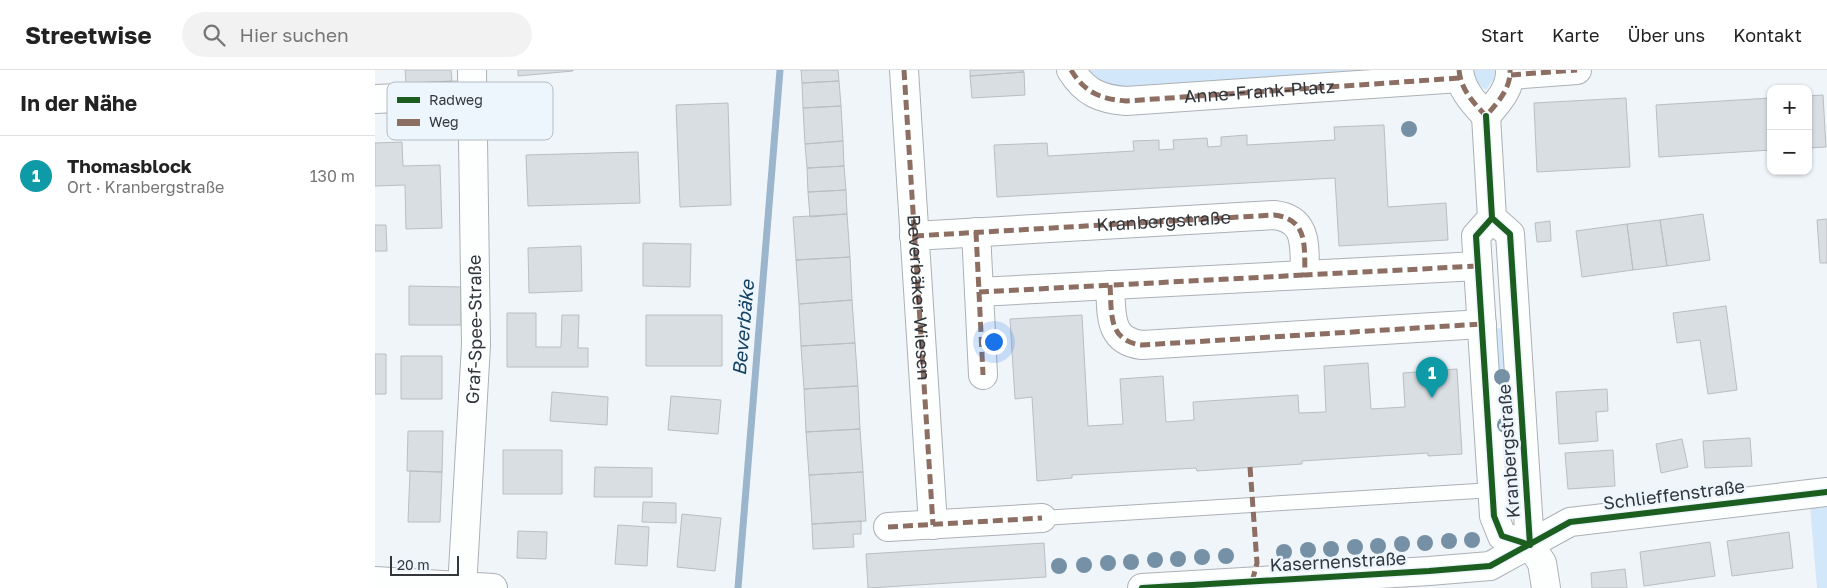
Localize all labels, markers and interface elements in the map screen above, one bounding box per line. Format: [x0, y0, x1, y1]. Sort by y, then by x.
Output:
search box [182, 12, 532, 57]
text: Streetwise [25, 20, 152, 49]
icon: search [200, 21, 228, 49]
text: Hier suchen [240, 23, 349, 46]
text: Start [1481, 24, 1524, 46]
text: Karte [1552, 24, 1599, 46]
text: Über uns [1627, 24, 1705, 46]
text: Kontakt [1733, 24, 1802, 46]
street label: Anne-Frank-Platz [1183, 75, 1335, 107]
legend [387, 82, 553, 140]
map controls [1767, 85, 1812, 175]
button: + [1767, 85, 1812, 130]
text: In der Nähe [20, 90, 137, 116]
text: Radweg [429, 91, 483, 108]
text: Weg [429, 113, 459, 130]
button: − [1767, 130, 1812, 175]
text: Thomasblock [67, 154, 192, 177]
text: 1 [32, 166, 40, 186]
text: 130 m [310, 166, 355, 186]
text: Ort · Kranbergstraße [67, 177, 224, 197]
street label: Kranbergstraße [1096, 206, 1231, 235]
street label: Beverbäker Wiesen [903, 214, 936, 381]
street label: Graf-Spee-Straße [461, 254, 486, 405]
water label: Beverbäke [727, 277, 758, 377]
your location [981, 329, 1007, 355]
pin: 1 [1416, 357, 1448, 398]
street label: Kranbergstraße [1492, 383, 1524, 519]
street label: Schlieffenstraße [1602, 474, 1746, 514]
street label: Kasernenstraße [1269, 546, 1407, 576]
scale bar [390, 553, 459, 576]
text: 20 m [397, 556, 430, 573]

